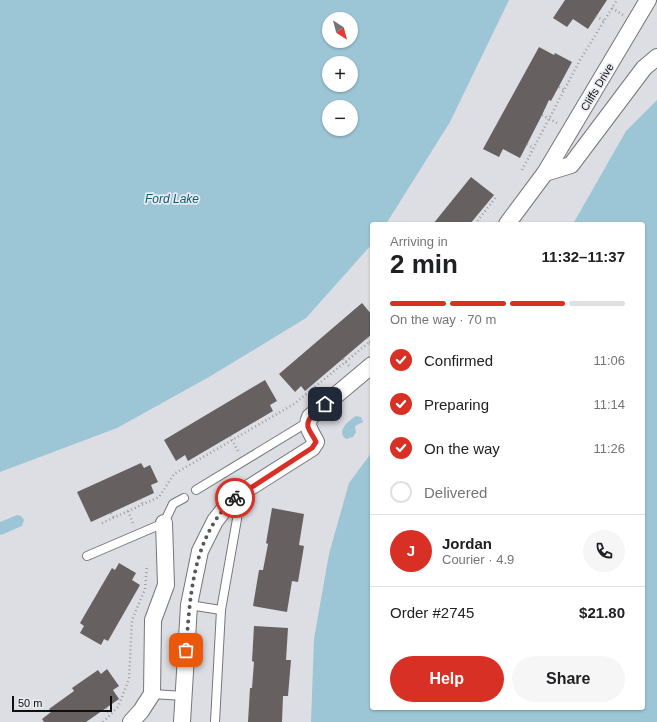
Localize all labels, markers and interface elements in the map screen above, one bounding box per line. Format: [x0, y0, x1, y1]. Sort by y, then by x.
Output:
north arrow [322, 12, 358, 48]
map controls [322, 12, 358, 136]
button: + [322, 56, 358, 92]
street label: Cliffs Drive [578, 61, 616, 113]
button: − [322, 100, 358, 136]
water label: Ford Lake [145, 192, 199, 206]
text: Arriving in [390, 234, 448, 249]
text: 11:32–11:37 [542, 248, 625, 265]
text: 2 min [390, 249, 458, 279]
text: On the way · 70 m [390, 312, 496, 327]
icon: check [390, 349, 412, 371]
text: Confirmed [424, 352, 493, 369]
text: 11:06 [593, 353, 625, 368]
pin [308, 387, 342, 421]
icon: home [314, 393, 336, 415]
icon: check [390, 393, 412, 415]
text: Preparing [424, 396, 489, 413]
text: 11:14 [593, 397, 625, 412]
icon: check [390, 437, 412, 459]
text: On the way [424, 440, 500, 457]
text: 11:26 [593, 441, 625, 456]
courier [215, 478, 255, 518]
text: Delivered [424, 484, 487, 501]
icon: bike [224, 487, 246, 509]
button: phone [583, 530, 625, 572]
text: Jordan [442, 535, 492, 552]
text: J [407, 542, 415, 559]
text: Courier · 4.9 [442, 552, 514, 567]
text: Order #2745 [390, 604, 474, 621]
text: $21.80 [579, 604, 625, 621]
pin [169, 633, 203, 667]
icon: bag [175, 639, 197, 661]
button: Help [390, 656, 504, 702]
button: Share [512, 656, 625, 702]
scale bar [12, 694, 112, 713]
text: 50 m [18, 697, 42, 709]

